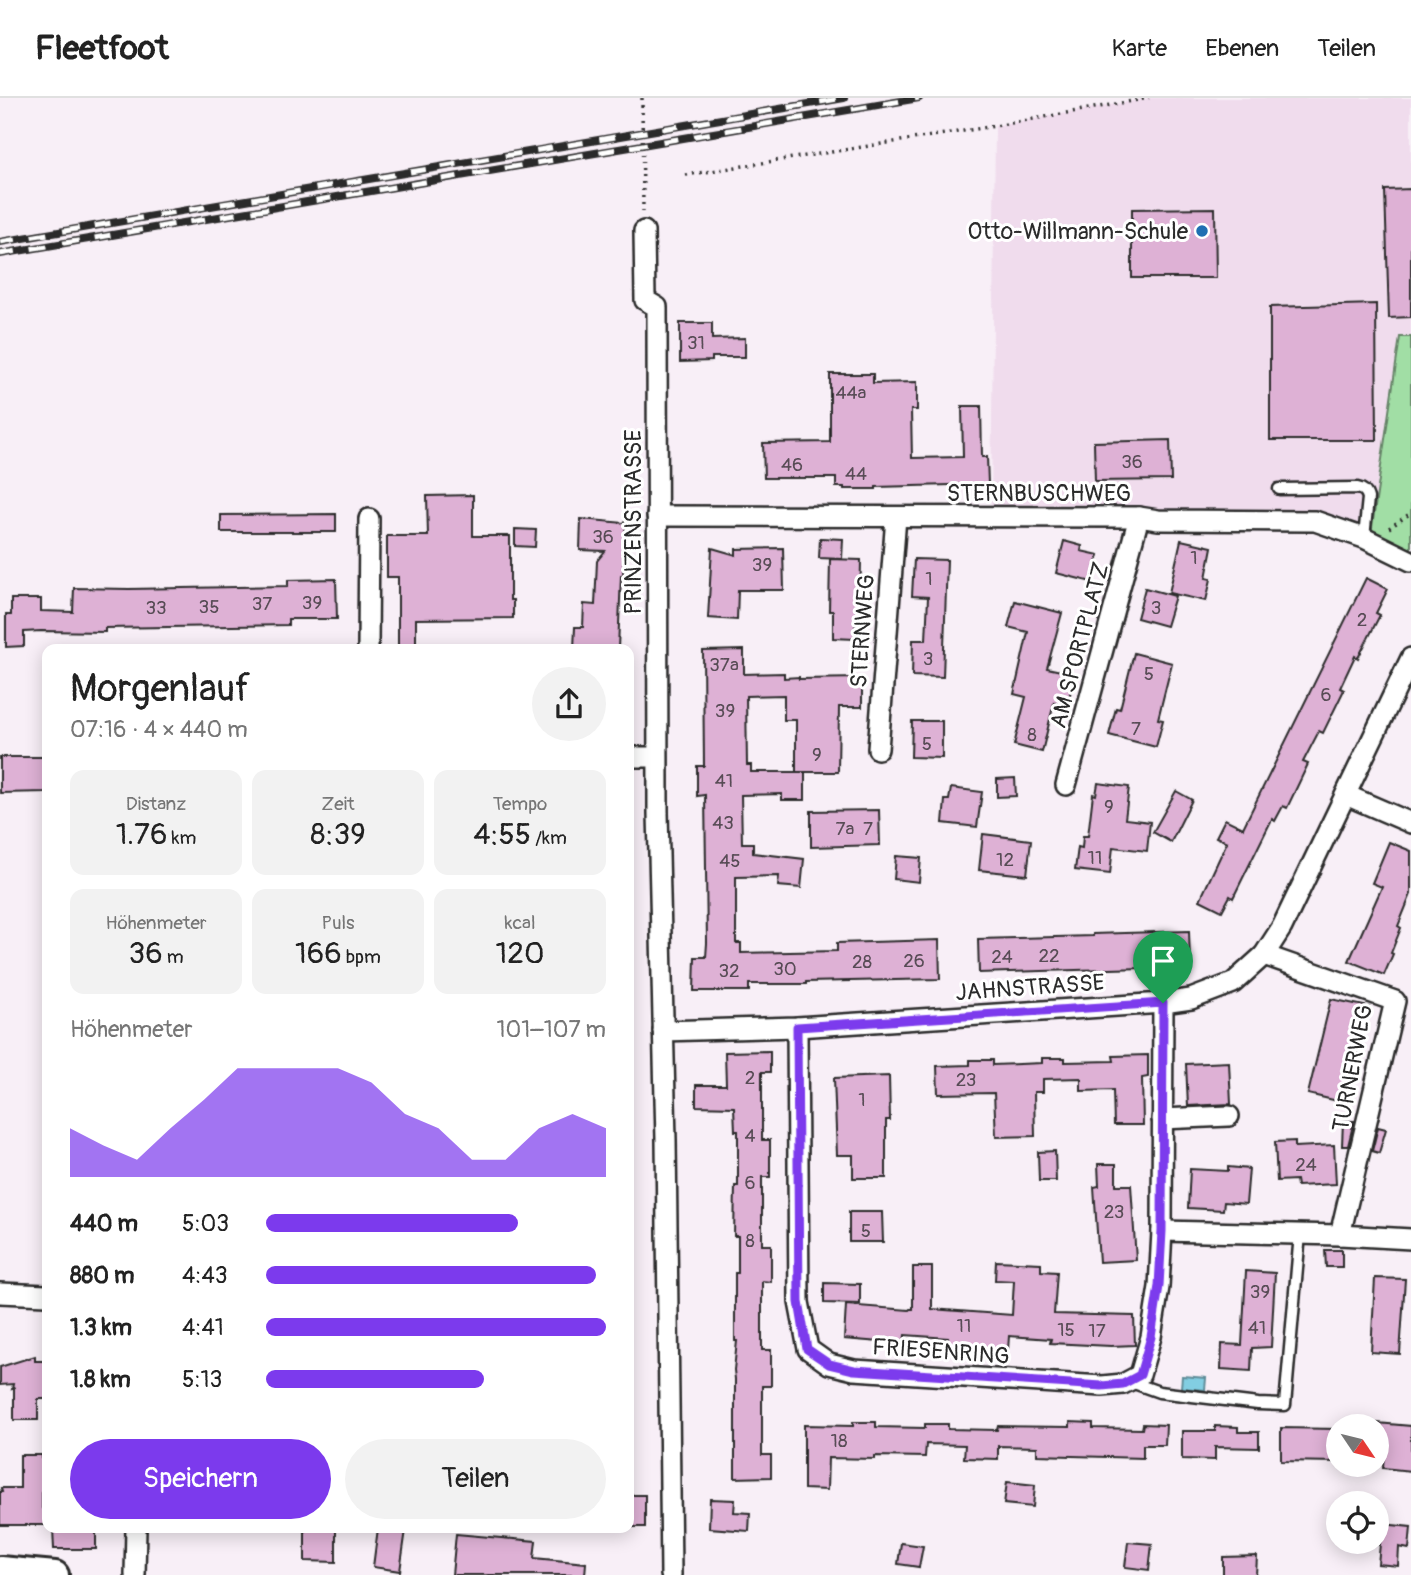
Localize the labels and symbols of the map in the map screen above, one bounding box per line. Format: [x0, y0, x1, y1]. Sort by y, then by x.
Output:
place label: Otto-Willmann-Schule [967, 217, 1189, 246]
marker: Otto-Willmann-Schule [1194, 223, 1210, 239]
house number: 31 [687, 331, 705, 355]
house number: 44a [836, 381, 867, 405]
street label: PRINZENSTRASSE [619, 430, 648, 614]
house number: 36 [1121, 450, 1143, 474]
house number: 46 [781, 453, 803, 477]
house number: 44 [845, 462, 867, 486]
street label: STERNBUSCHWEG [947, 479, 1131, 508]
house number: 36 [592, 525, 614, 549]
house number: 1 [1190, 546, 1198, 570]
house number: 39 [752, 553, 772, 577]
street label: AM SPORTPLATZ [1043, 559, 1116, 731]
house number: 1 [925, 567, 933, 591]
street label: STERNWEG [844, 573, 881, 689]
house number: 39 [302, 591, 322, 615]
house number: 37 [252, 592, 272, 616]
house number: 35 [199, 595, 219, 619]
house number: 33 [145, 596, 167, 620]
house number: 3 [1151, 596, 1161, 620]
house number: 2 [1357, 608, 1367, 632]
house number: 3 [923, 647, 933, 671]
house number: 37a [709, 653, 739, 677]
house number: 5 [1144, 662, 1154, 686]
house number: 6 [1320, 683, 1332, 707]
house number: 39 [715, 699, 735, 723]
house number: 7 [1131, 717, 1141, 741]
house number: 8 [1027, 723, 1037, 747]
house number: 5 [922, 732, 932, 756]
house number: 9 [812, 743, 822, 767]
house number: 41 [715, 769, 733, 793]
house number: 9 [1104, 795, 1114, 819]
house number: 43 [712, 811, 734, 835]
house number: 7a [836, 817, 855, 841]
house number: 7 [863, 817, 873, 841]
house number: 11 [1088, 846, 1102, 870]
house number: 12 [996, 848, 1014, 872]
house number: 45 [719, 849, 741, 873]
pin [1133, 931, 1193, 1003]
house number: 22 [1038, 944, 1060, 968]
house number: 24 [991, 945, 1013, 969]
house number: 26 [903, 949, 925, 973]
house number: 28 [852, 950, 872, 974]
house number: 30 [773, 957, 797, 981]
house number: 32 [718, 959, 740, 983]
street label: JAHNSTRASSE [955, 968, 1106, 1007]
street label: TURNERWEG [1326, 1002, 1379, 1134]
house number: 2 [745, 1066, 755, 1090]
house number: 23 [956, 1068, 976, 1092]
house number: 1 [858, 1088, 866, 1112]
house number: 4 [744, 1124, 756, 1148]
house number: 24 [1295, 1153, 1317, 1177]
house number: 6 [744, 1171, 756, 1195]
house number: 23 [1104, 1200, 1124, 1224]
house number: 5 [861, 1219, 871, 1243]
house number: 8 [745, 1229, 755, 1253]
house number: 39 [1250, 1280, 1270, 1304]
house number: 11 [957, 1314, 971, 1338]
house number: 41 [1248, 1316, 1266, 1340]
house number: 15 [1057, 1318, 1075, 1342]
house number: 17 [1088, 1319, 1106, 1343]
street label: FRIESENRING [871, 1332, 1011, 1371]
north arrow [1326, 1414, 1390, 1477]
house number: 18 [830, 1429, 848, 1453]

